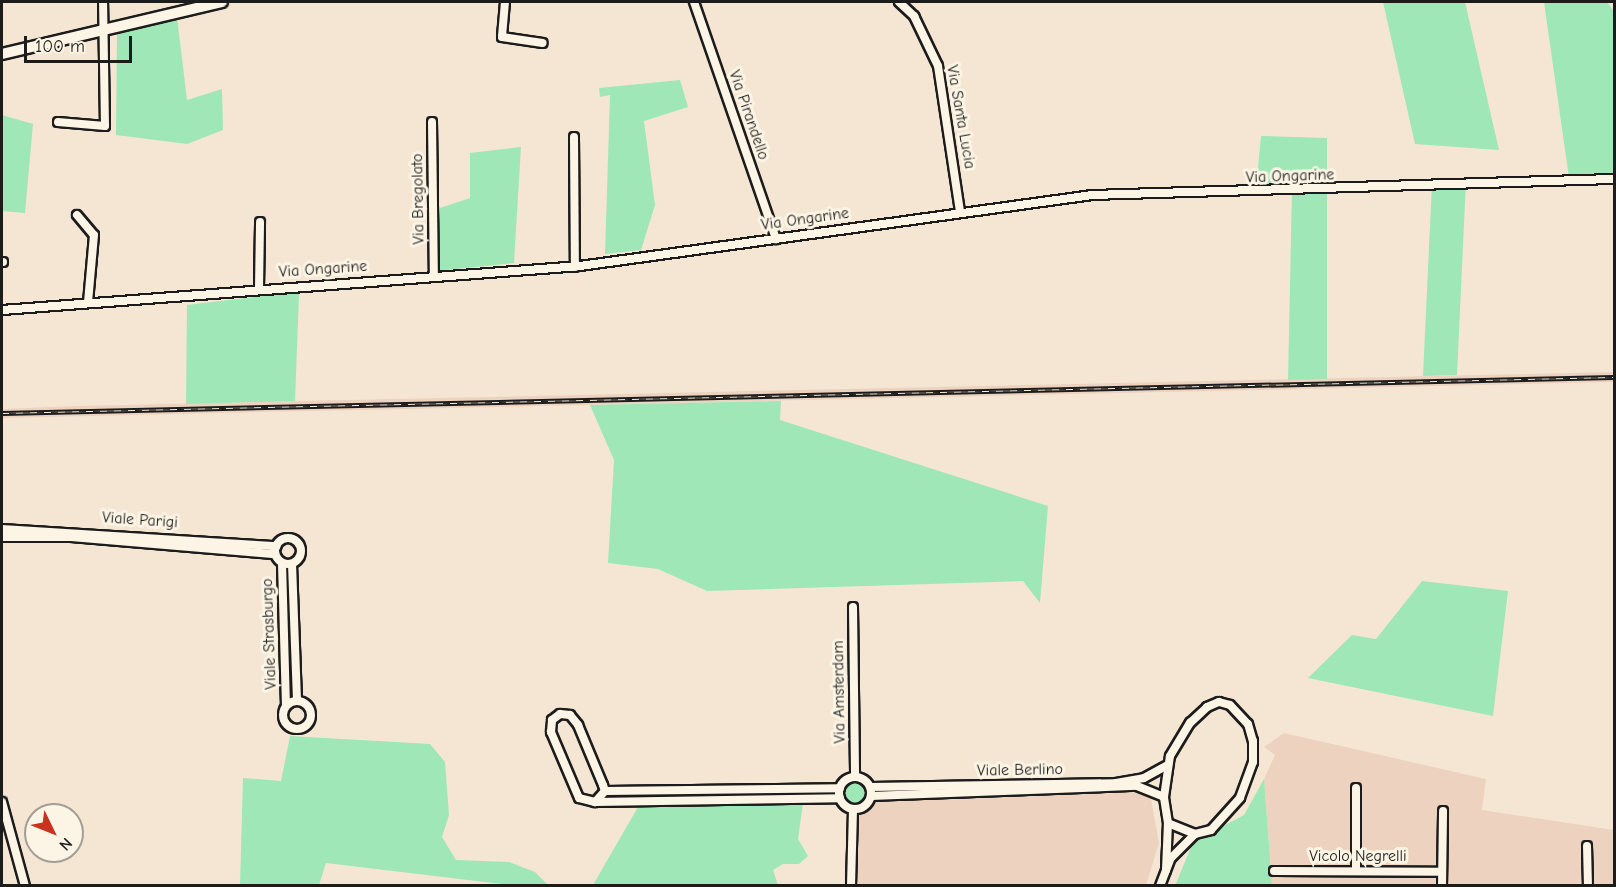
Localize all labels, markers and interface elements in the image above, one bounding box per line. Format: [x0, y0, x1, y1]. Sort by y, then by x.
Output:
scale bar [27, 24, 135, 62]
text: 100 m [35, 36, 85, 57]
street label: Via Santa Lucia [942, 64, 980, 170]
street label: Via Pirandello [725, 68, 773, 162]
street label: Via Bregolato [408, 153, 428, 245]
street label: Via Ongarine [1245, 165, 1335, 187]
street label: Via Ongarine [760, 203, 850, 235]
street label: Via Ongarine [278, 256, 368, 282]
street label: Viale Parigi [101, 508, 179, 532]
street label: Viale Strasburgo [257, 578, 281, 690]
street label: Via Amsterdam [829, 640, 849, 744]
street label: Viale Berlino [977, 760, 1063, 780]
north arrow [24, 803, 84, 863]
text: N [56, 834, 76, 854]
street label: Vicolo Negrelli [1309, 846, 1407, 866]

